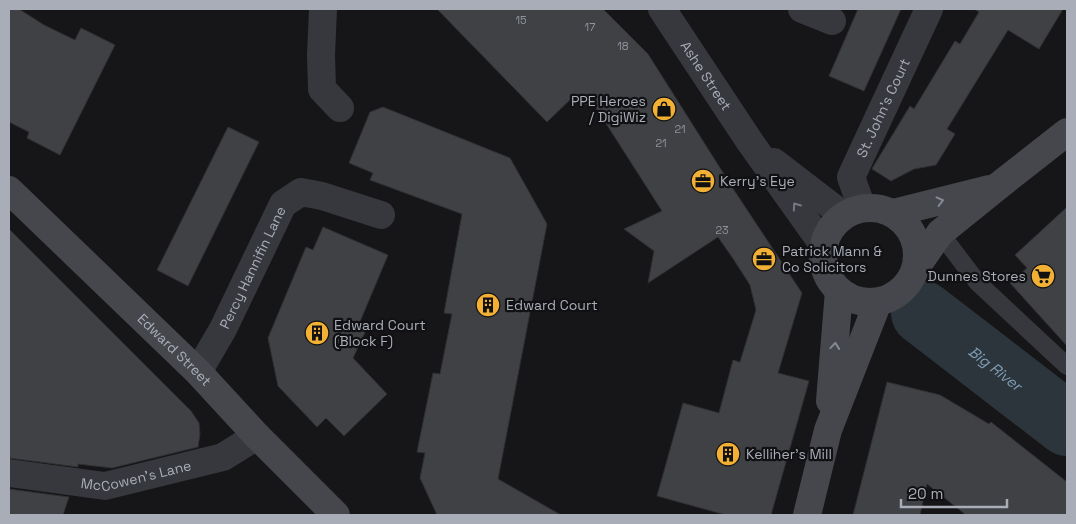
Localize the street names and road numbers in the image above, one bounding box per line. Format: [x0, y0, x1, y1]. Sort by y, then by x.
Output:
street label: Ashe Street [677, 38, 736, 114]
street label: St. John's Court [852, 55, 914, 161]
street label: Percy Hannifin Lane [215, 203, 290, 332]
street label: Edward Street [134, 310, 215, 390]
street label: McCowen's Lane [80, 456, 193, 496]

